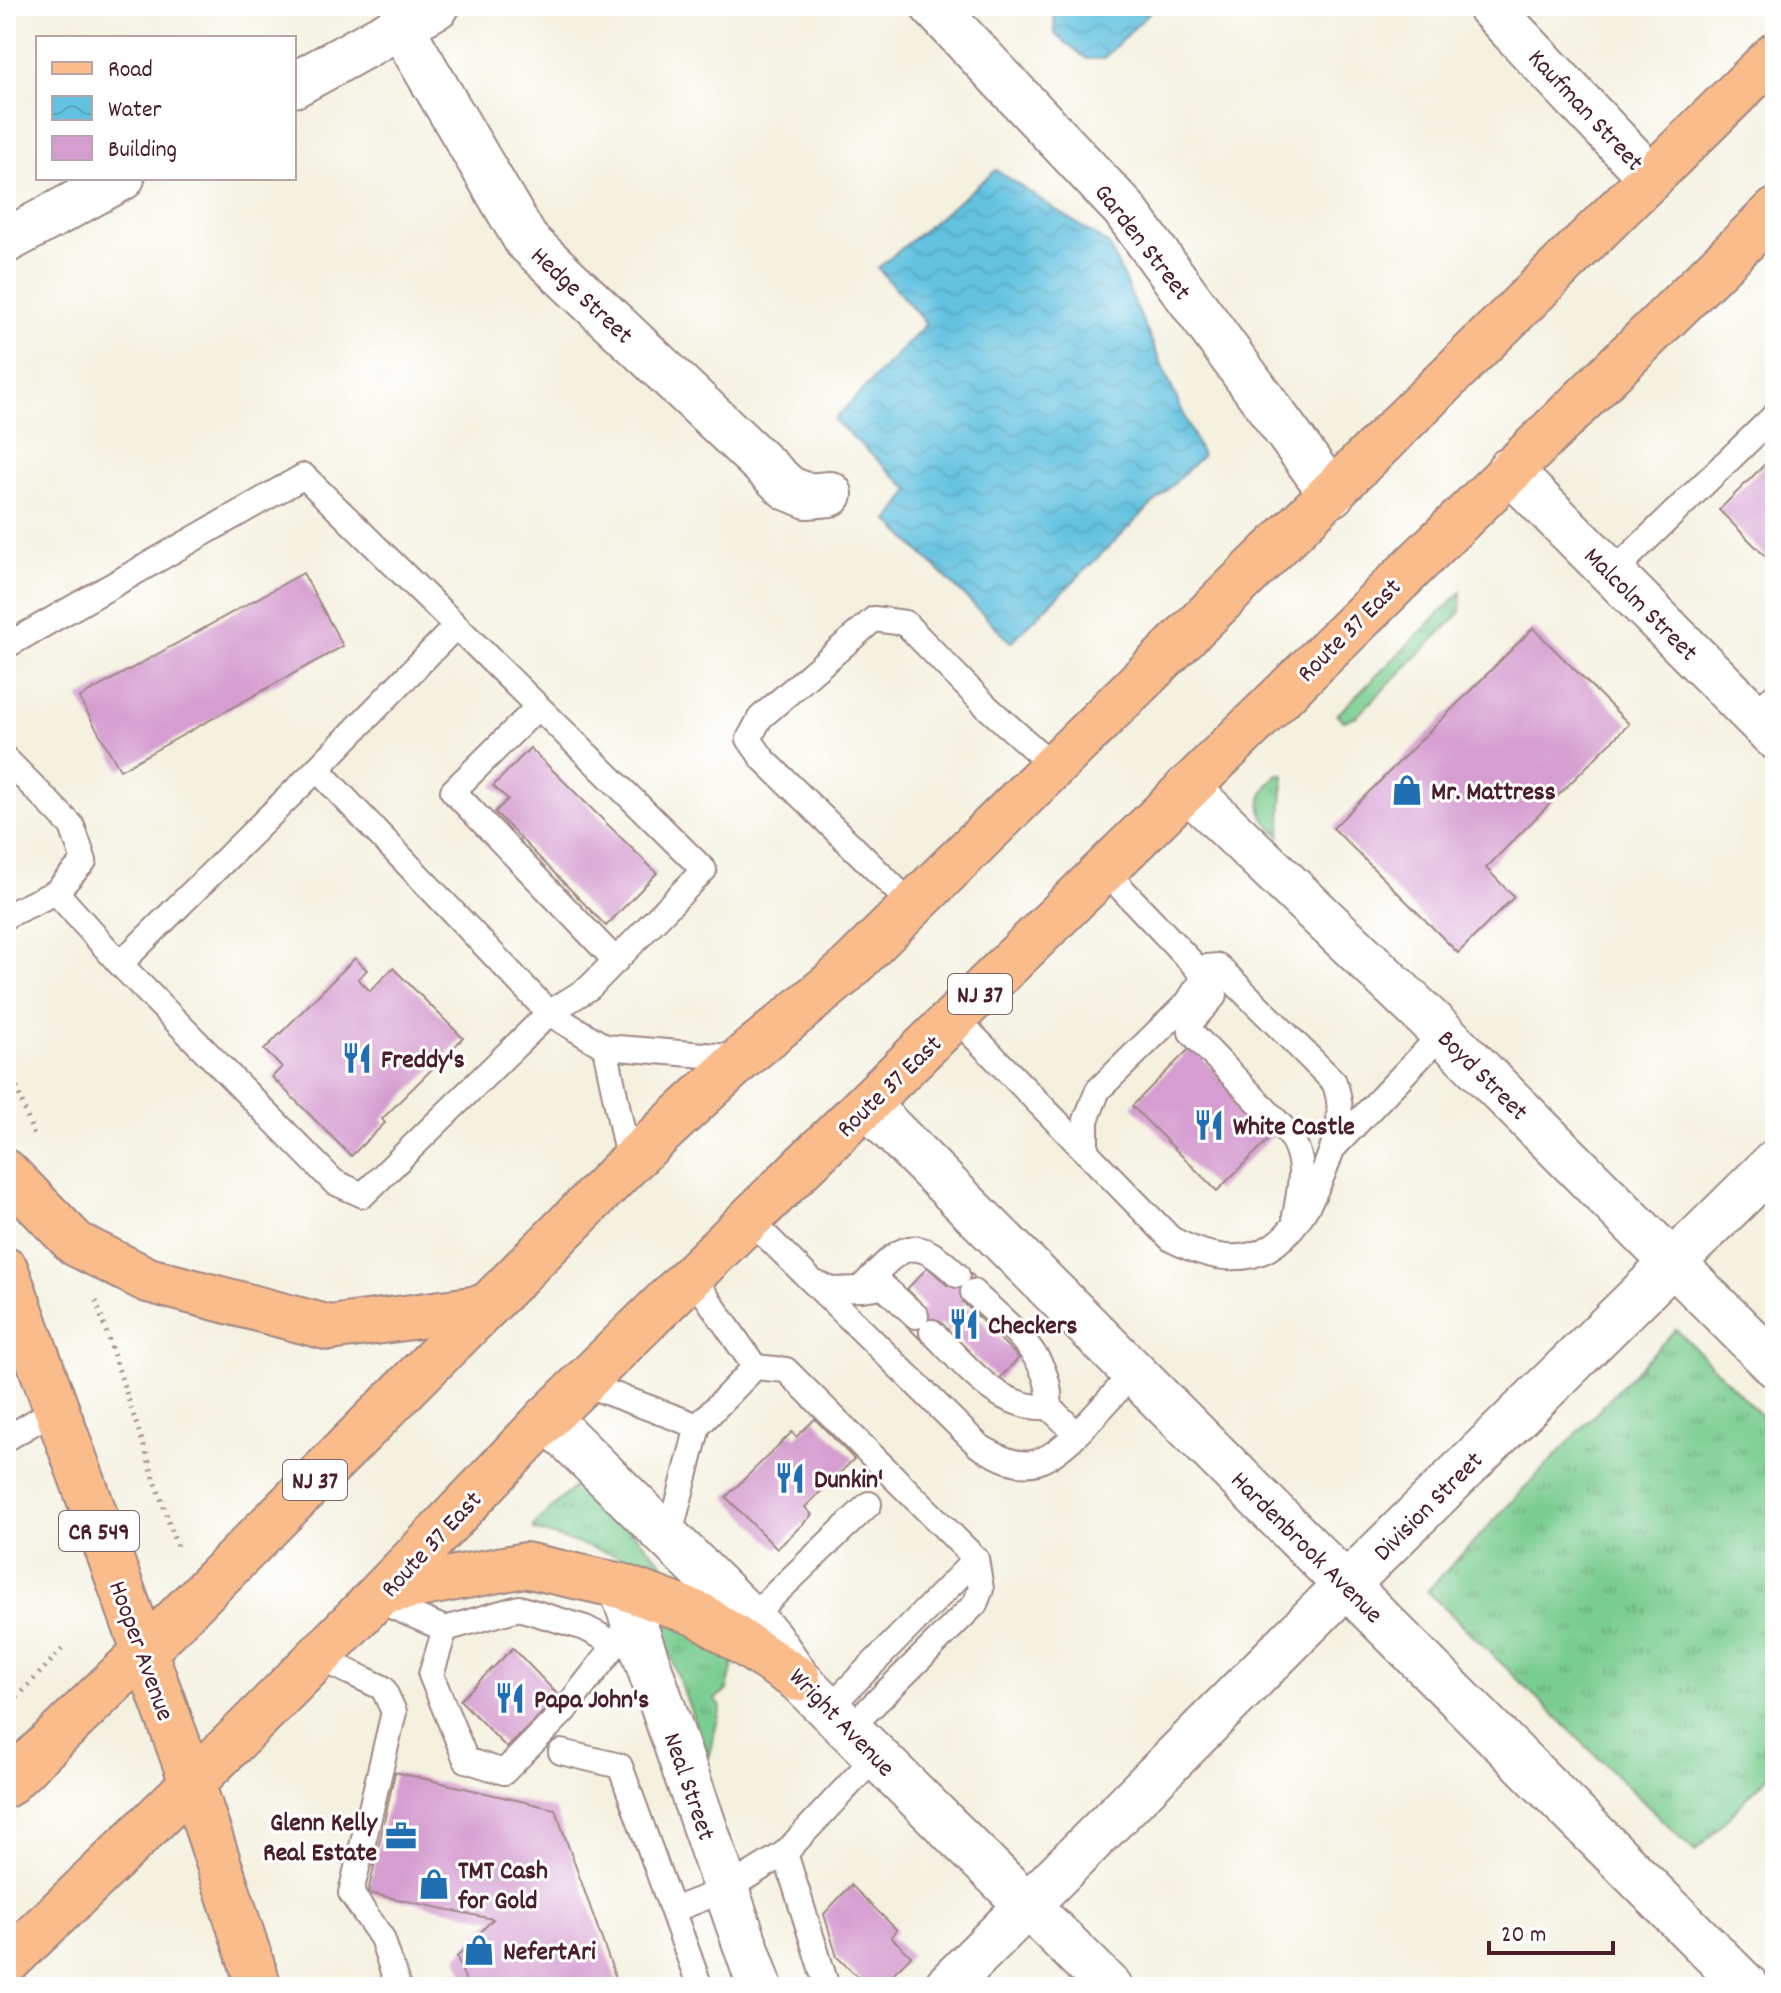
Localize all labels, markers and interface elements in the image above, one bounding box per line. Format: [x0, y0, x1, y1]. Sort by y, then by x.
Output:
legend [36, 36, 296, 180]
street label: Kaufman Street [1518, 42, 1651, 181]
text: Road [108, 54, 153, 88]
text: Water [108, 94, 161, 128]
text: Building [108, 134, 177, 168]
street label: Garden Street [1084, 177, 1199, 310]
street label: Hedge Street [521, 239, 641, 354]
street label: Malcolm Street [1574, 540, 1706, 671]
street label: Route 37 East [1290, 571, 1411, 692]
shop icon: Mr. Mattress [1390, 773, 1424, 807]
place label: Mr. Mattress [1431, 775, 1556, 812]
road number: NJ 37 [948, 974, 1012, 1014]
street label: Boyd Street [1428, 1022, 1536, 1131]
street label: Route 37 East [829, 1027, 952, 1148]
restaurant icon: Freddy's [340, 1041, 374, 1075]
place label: Freddy's [381, 1043, 465, 1080]
restaurant icon: White Castle [1192, 1108, 1226, 1142]
place label: White Castle [1233, 1110, 1355, 1147]
restaurant icon: Checkers [947, 1307, 981, 1341]
place label: Checkers [988, 1309, 1077, 1346]
street label: Division Street [1366, 1444, 1493, 1571]
road number: NJ 37 [283, 1460, 347, 1500]
restaurant icon: Dunkin' [773, 1461, 807, 1495]
place label: Dunkin' [814, 1463, 883, 1500]
street label: Hardenbrook Avenue [1221, 1464, 1390, 1633]
street label: Route 37 East [373, 1483, 492, 1607]
road number: CR 549 [59, 1511, 139, 1551]
street label: Hooper Avenue [97, 1576, 182, 1726]
street label: Wright Avenue [779, 1660, 902, 1786]
restaurant icon: Papa John's [493, 1681, 527, 1715]
place label: Papa John's [534, 1683, 649, 1720]
street label: Neal Street [652, 1728, 724, 1846]
place label: Glenn Kelly Real Estate [263, 1806, 378, 1873]
office icon: Glenn Kelly Real Estate [384, 1819, 418, 1853]
place label: TMT Cash for Gold [457, 1854, 548, 1921]
shop icon: TMT Cash for Gold [417, 1867, 451, 1901]
scale bar [1489, 1905, 1613, 1955]
text: 20 m [1501, 1919, 1547, 1953]
shop icon: NefertAri [462, 1933, 496, 1967]
place label: NefertAri [503, 1935, 596, 1972]

